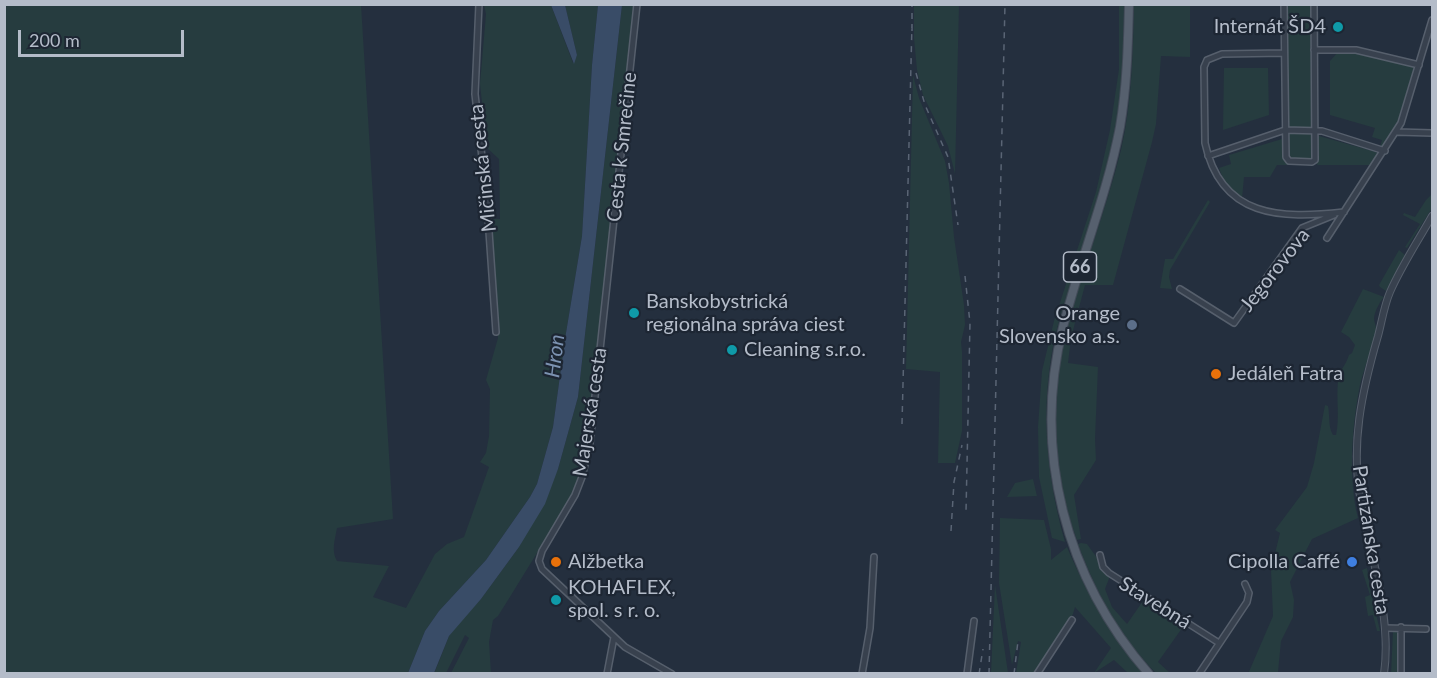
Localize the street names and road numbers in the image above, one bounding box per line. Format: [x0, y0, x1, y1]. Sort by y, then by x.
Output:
street label: Cesta k Smrečine [602, 71, 642, 223]
street label: Mičinská cesta [464, 103, 502, 233]
street label: Jegorovova [1235, 223, 1315, 317]
road number: 66 [1064, 252, 1096, 282]
street label: Majerská cesta [568, 346, 612, 478]
street label: Partizánska cesta [1347, 464, 1395, 616]
street label: Stavebná [1115, 572, 1195, 634]

